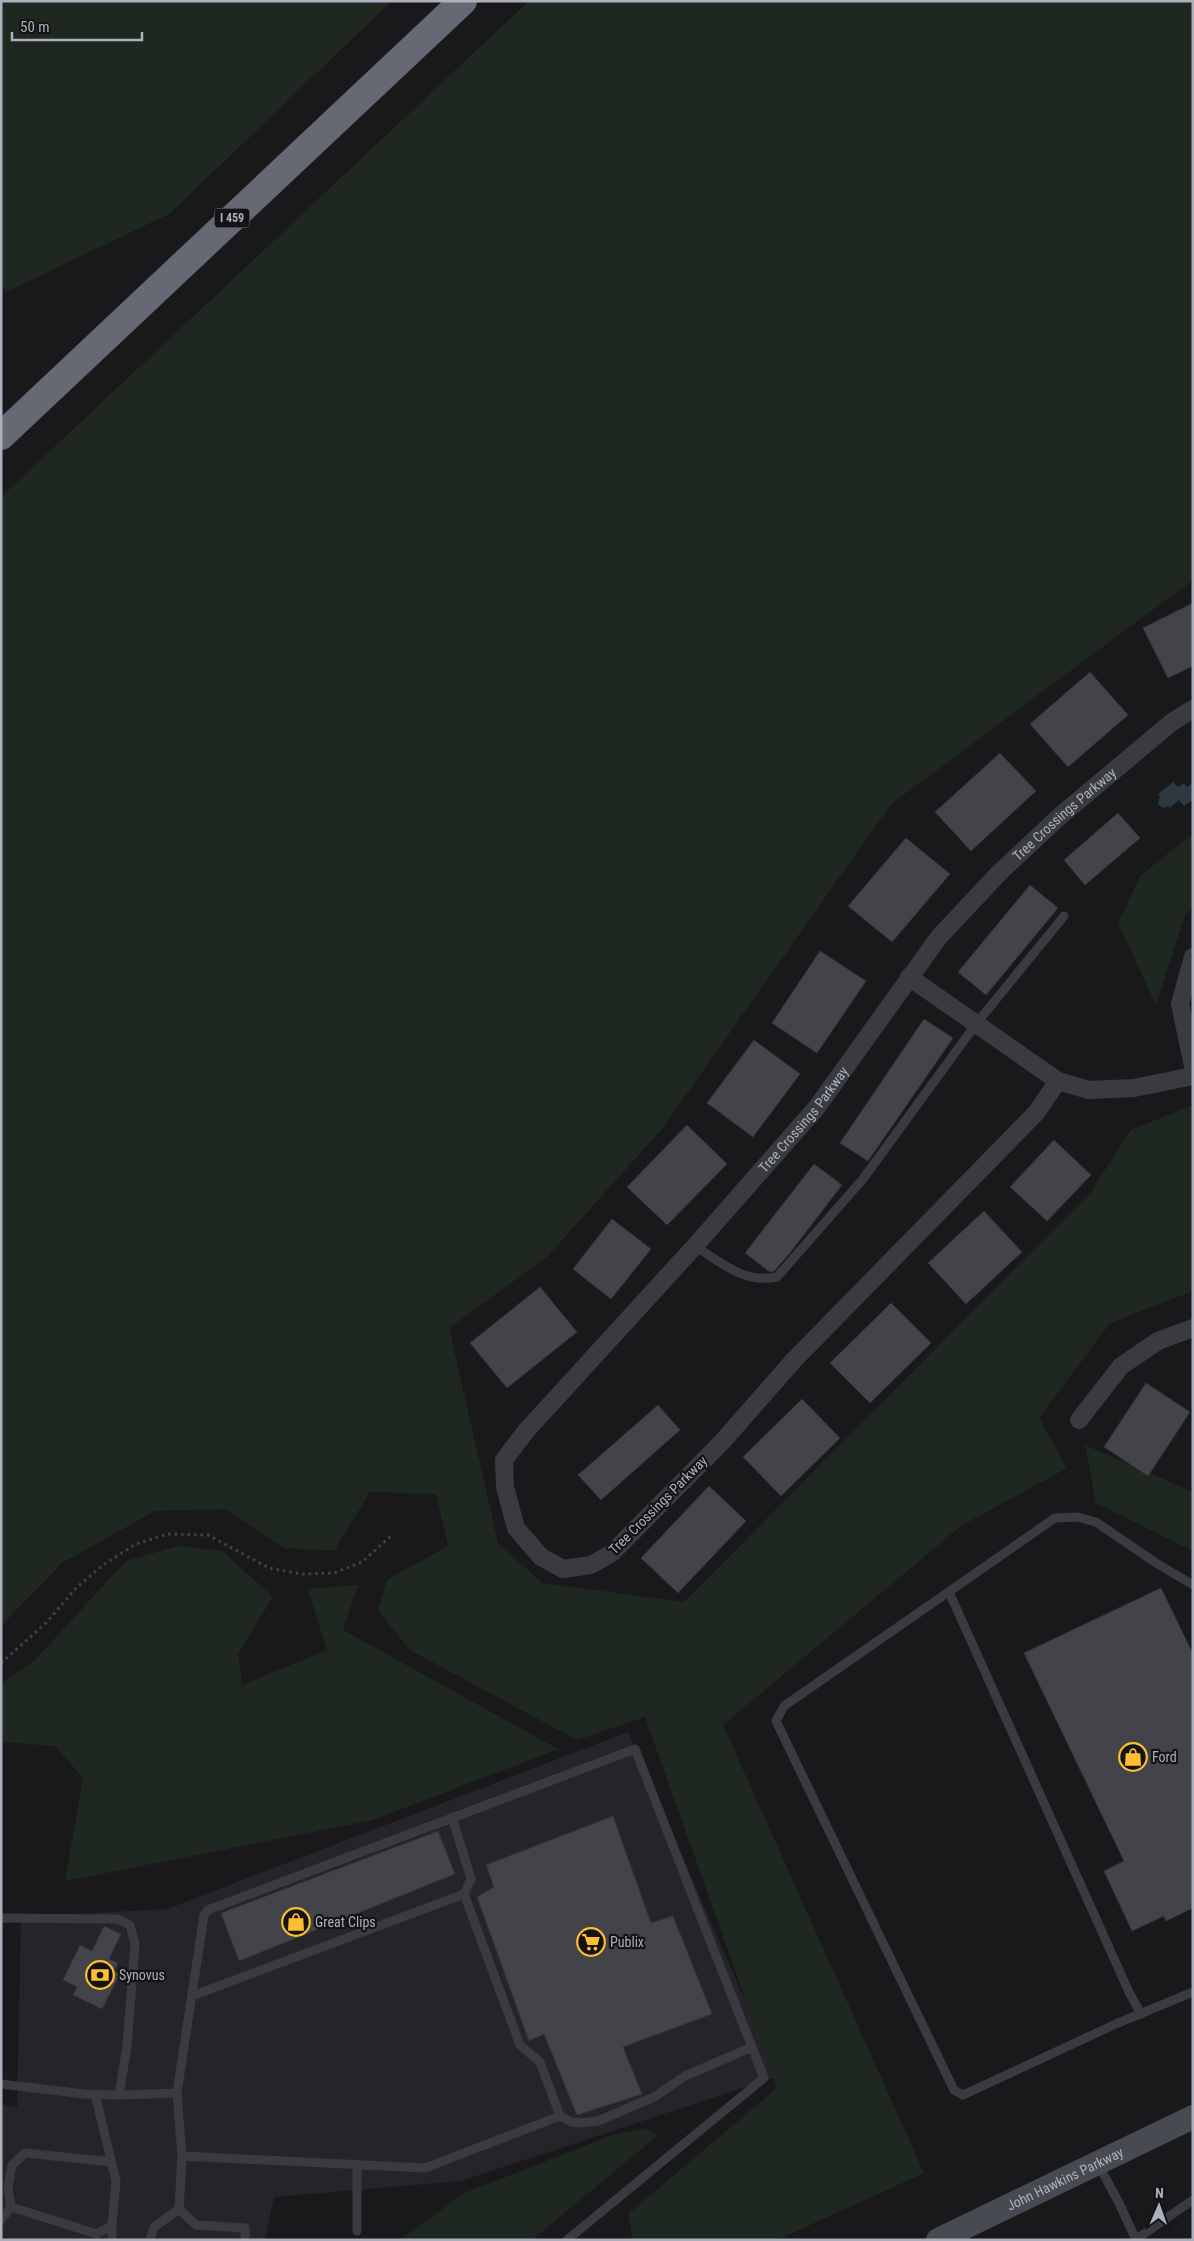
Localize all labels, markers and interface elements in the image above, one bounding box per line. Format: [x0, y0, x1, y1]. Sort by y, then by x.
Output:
scale bar [12, 10, 142, 42]
text: 50 m [20, 18, 50, 36]
road number: I 459 [214, 208, 250, 228]
street label: Tree Crossings Parkway [1009, 765, 1119, 864]
street label: Tree Crossings Parkway [755, 1063, 852, 1176]
street label: Tree Crossings Parkway [606, 1453, 710, 1557]
shop icon: Ford [1118, 1742, 1148, 1772]
place label: Ford [1152, 1749, 1177, 1765]
shop icon: Great Clips [281, 1907, 311, 1937]
place label: Great Clips [315, 1914, 376, 1930]
supermarket icon: Publix [576, 1927, 606, 1957]
place label: Publix [610, 1934, 644, 1950]
bank icon: Synovus [85, 1960, 115, 1990]
place label: Synovus [119, 1967, 165, 1983]
street label: John Hawkins Parkway [1004, 2144, 1126, 2214]
north arrow [1134, 2181, 1184, 2231]
text: N [1155, 2185, 1164, 2201]

